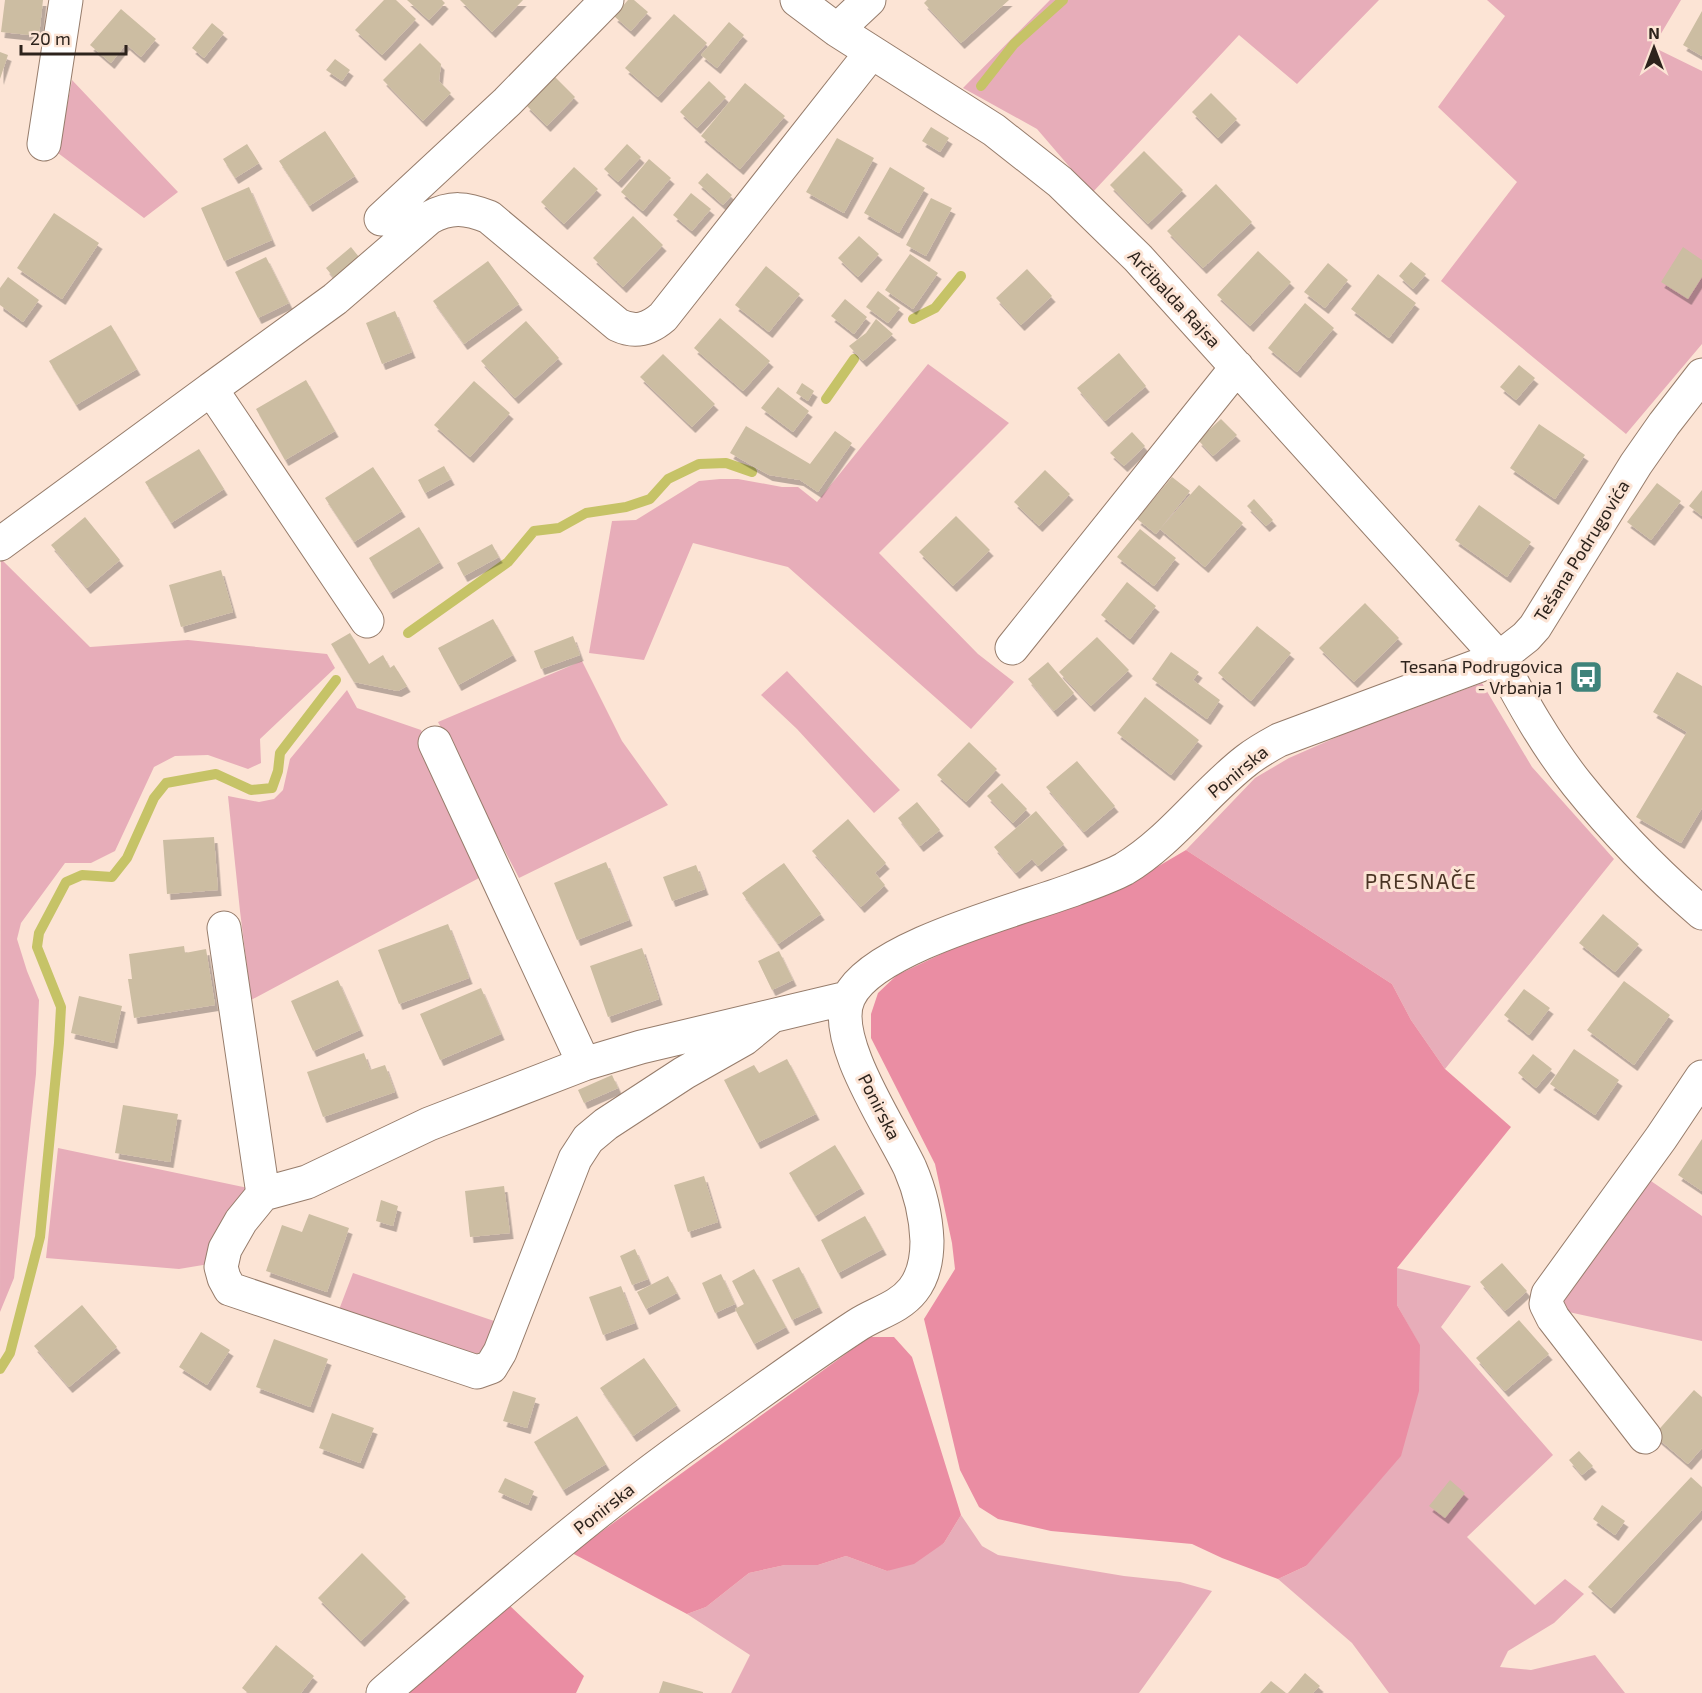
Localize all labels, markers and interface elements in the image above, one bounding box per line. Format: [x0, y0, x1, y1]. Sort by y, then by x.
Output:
scale bar [21, 18, 126, 56]
north arrow [1624, 18, 1684, 78]
text: N [1648, 23, 1660, 42]
text: 20 m [30, 27, 71, 49]
street label: Arčibalda Rajsa [1124, 245, 1226, 352]
street label: Tešana Podrugovića [1529, 476, 1634, 625]
place label: Tesana Podrugovica - Vrbanja 1 [1400, 655, 1563, 698]
bus stop icon: Tesana Podrugovica - Vrbanja 1 [1568, 659, 1604, 695]
street label: Ponirska [1203, 740, 1272, 802]
district label: PRESNAČE [1365, 868, 1477, 893]
street label: Ponirska [854, 1070, 906, 1143]
street label: Ponirska [569, 1478, 638, 1539]

